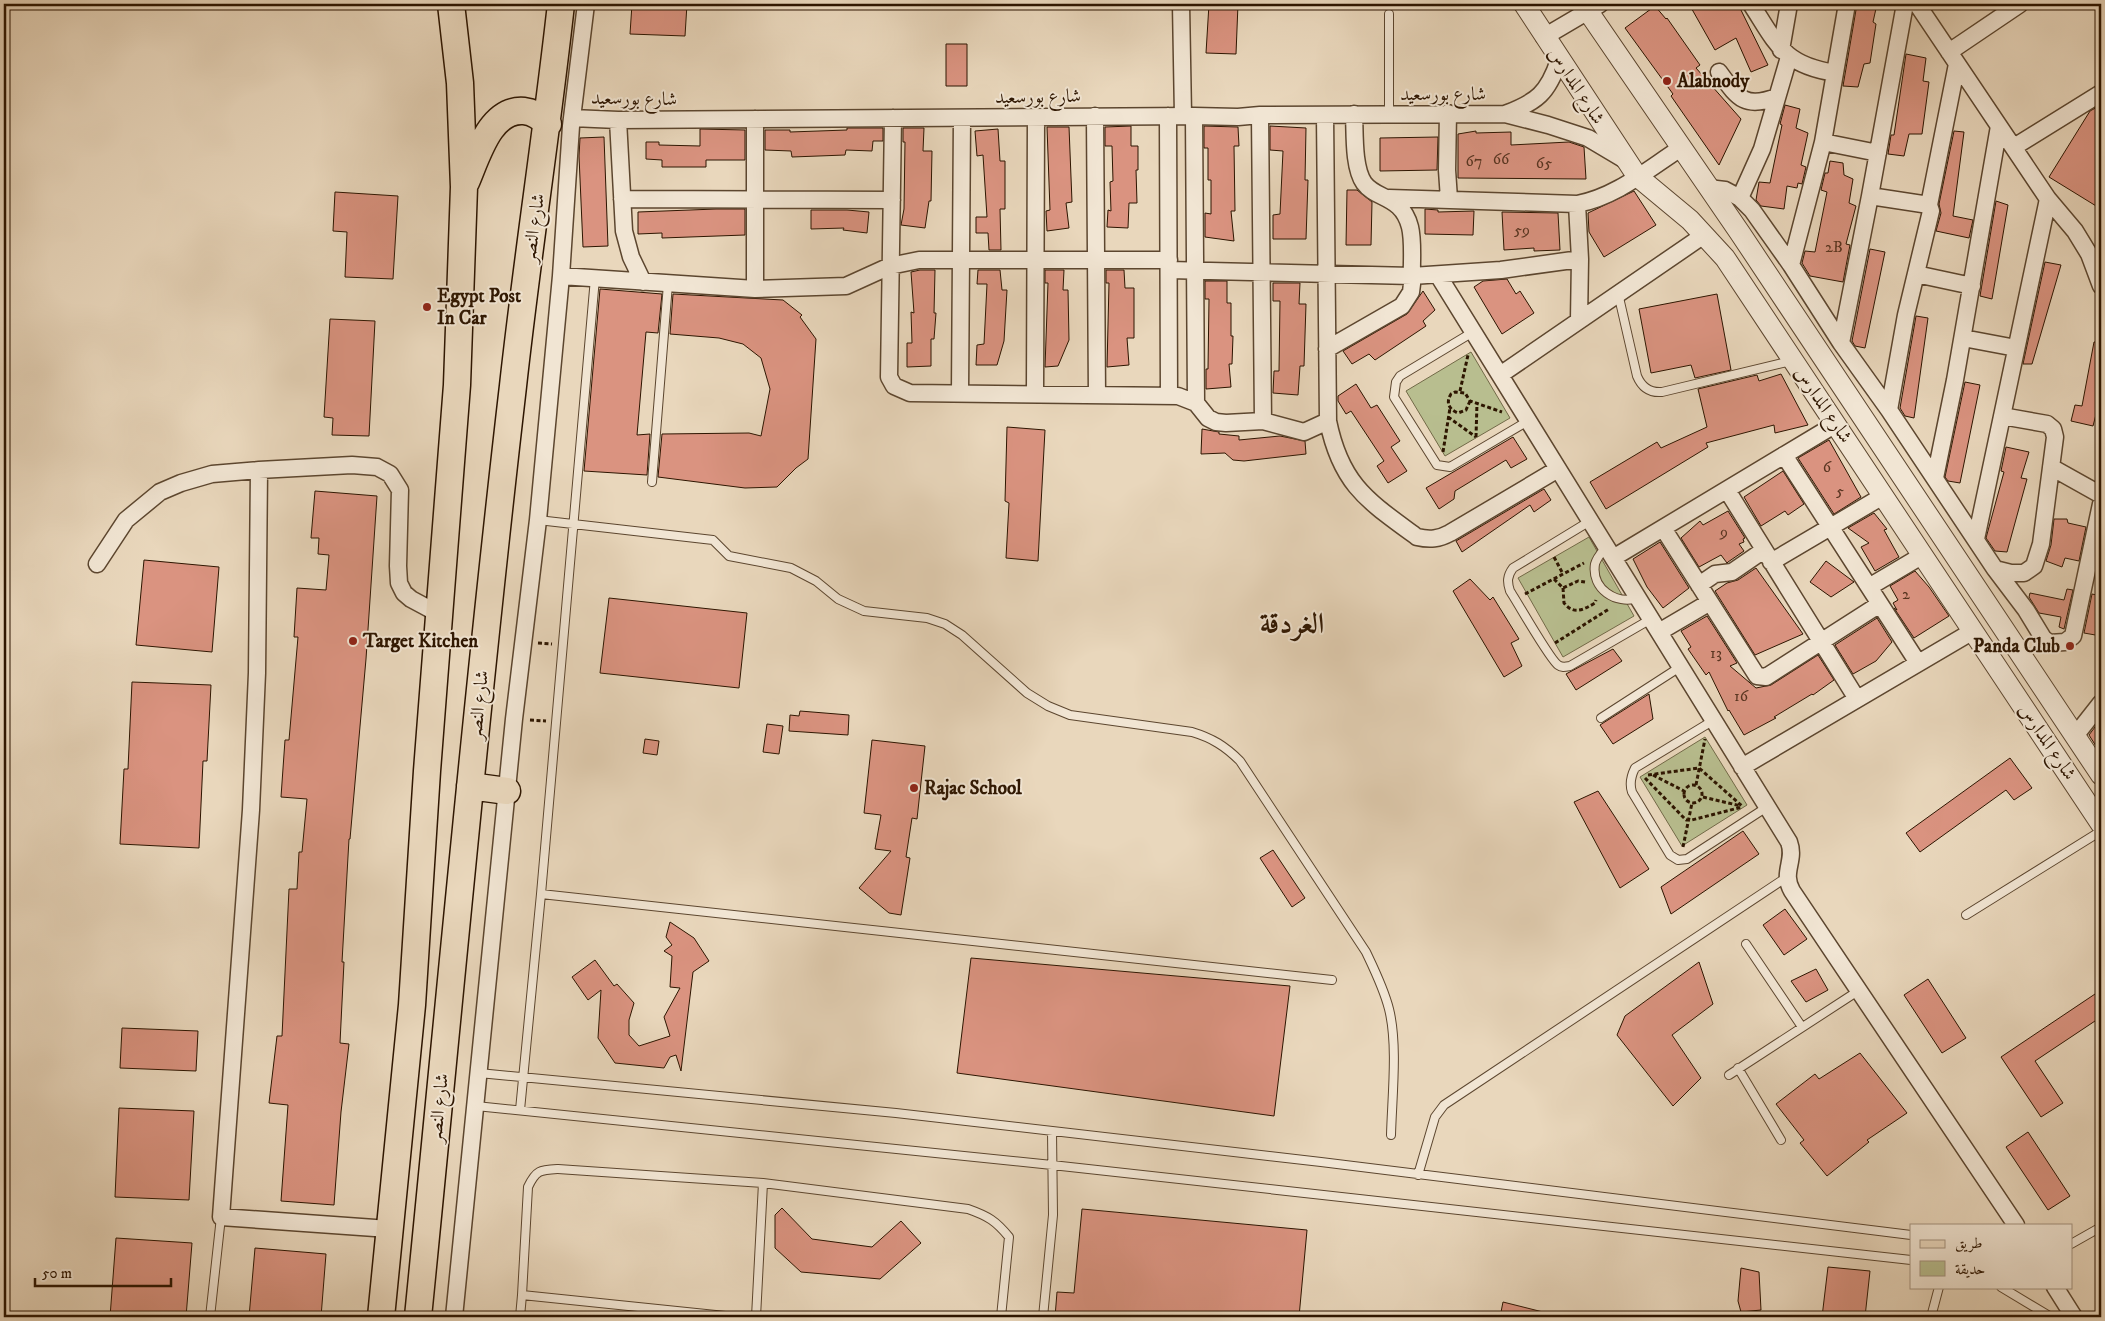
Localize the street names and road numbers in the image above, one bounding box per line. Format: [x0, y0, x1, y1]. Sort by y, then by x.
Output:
street label: شارع المدارس [1540, 43, 1609, 131]
street label: شارع بورسعيد [1400, 83, 1486, 109]
street label: شارع بورسعيد [995, 85, 1081, 112]
street label: شارع بورسعيد [591, 87, 677, 114]
street label: شارع النصر [518, 192, 553, 266]
street label: شارع المدارس [1787, 362, 1857, 449]
street label: شارع النصر [464, 669, 497, 743]
street label: شارع المدارس [2011, 699, 2081, 786]
street label: شارع النصر [424, 1072, 457, 1146]

